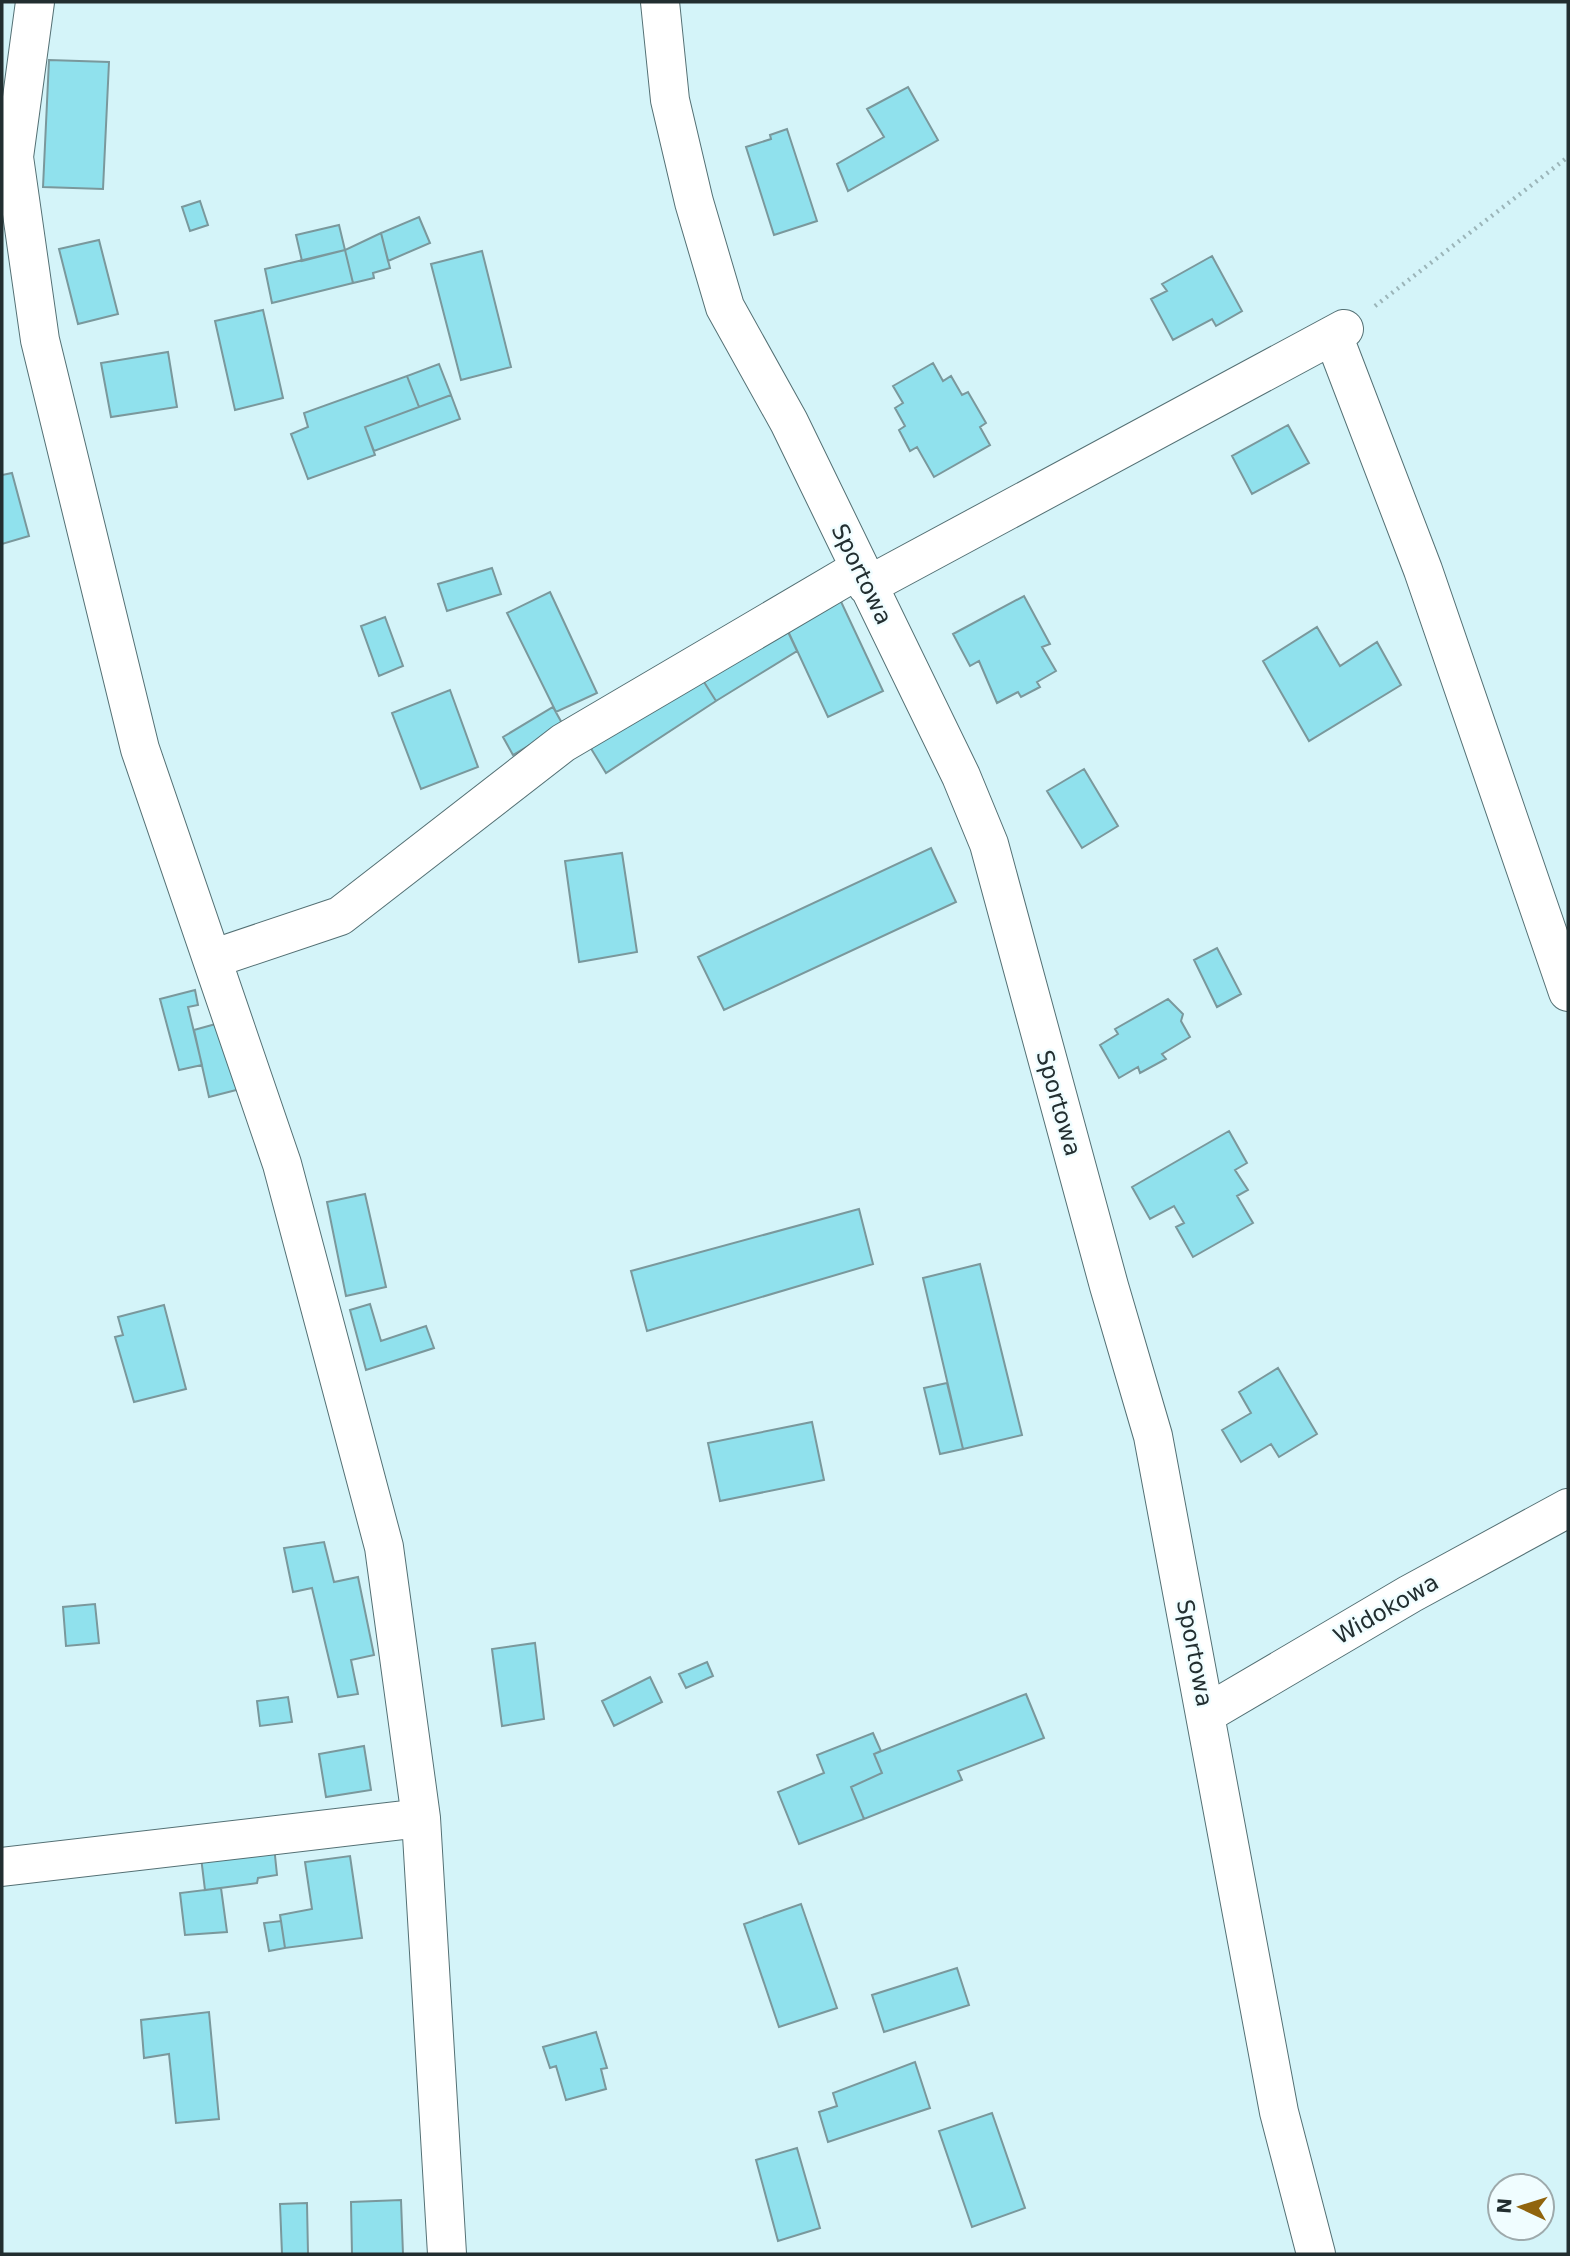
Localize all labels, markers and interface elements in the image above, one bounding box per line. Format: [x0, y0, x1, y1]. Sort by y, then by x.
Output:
street label: Sportowa [826, 519, 898, 629]
street label: Sportowa [1032, 1047, 1086, 1159]
street label: Widokowa [1329, 1569, 1443, 1649]
street label: Sportowa [1172, 1597, 1218, 1709]
north arrow [1486, 2172, 1556, 2242]
text: N [1493, 2197, 1516, 2215]

